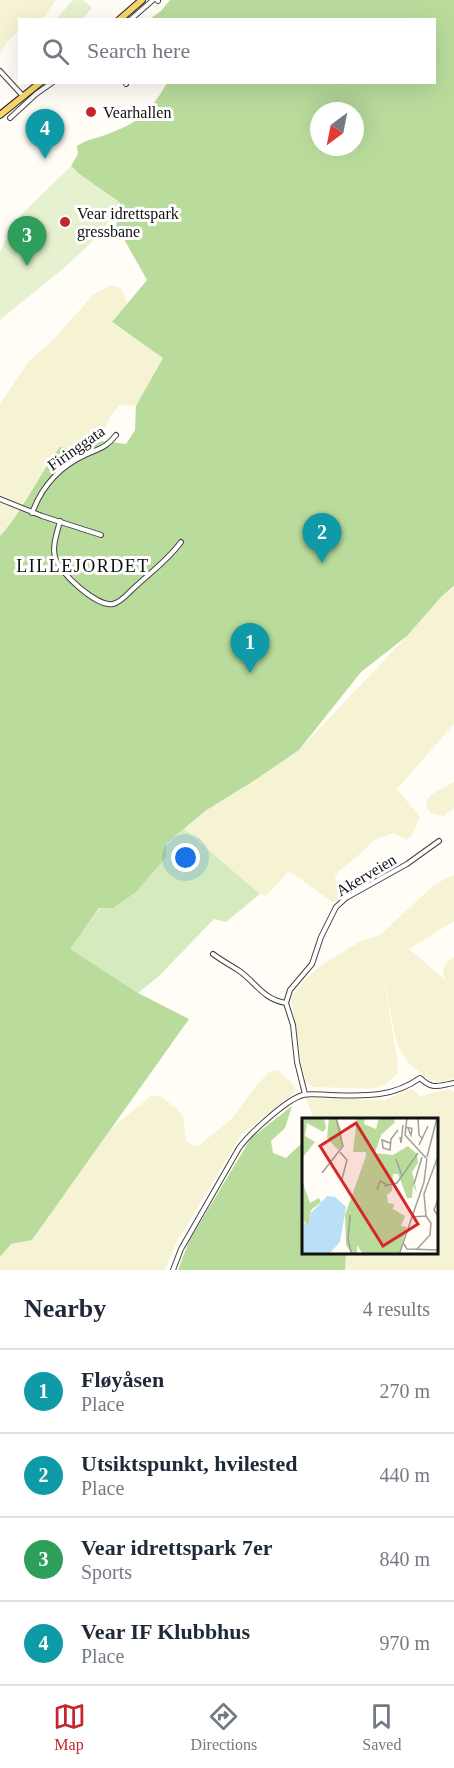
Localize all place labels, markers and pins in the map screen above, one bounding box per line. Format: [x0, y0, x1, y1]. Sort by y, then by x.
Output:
place label: Vearhallen [103, 104, 171, 121]
marker: Vearhallen [84, 105, 98, 119]
pin: 4 [26, 110, 64, 159]
place label: Vear idrettspark gressbane [77, 205, 179, 241]
marker: Vear idrettspark gressbane [58, 215, 72, 229]
pin: 3 [8, 216, 46, 266]
pin: 2 [302, 514, 342, 563]
pin: 1 [230, 624, 270, 673]

